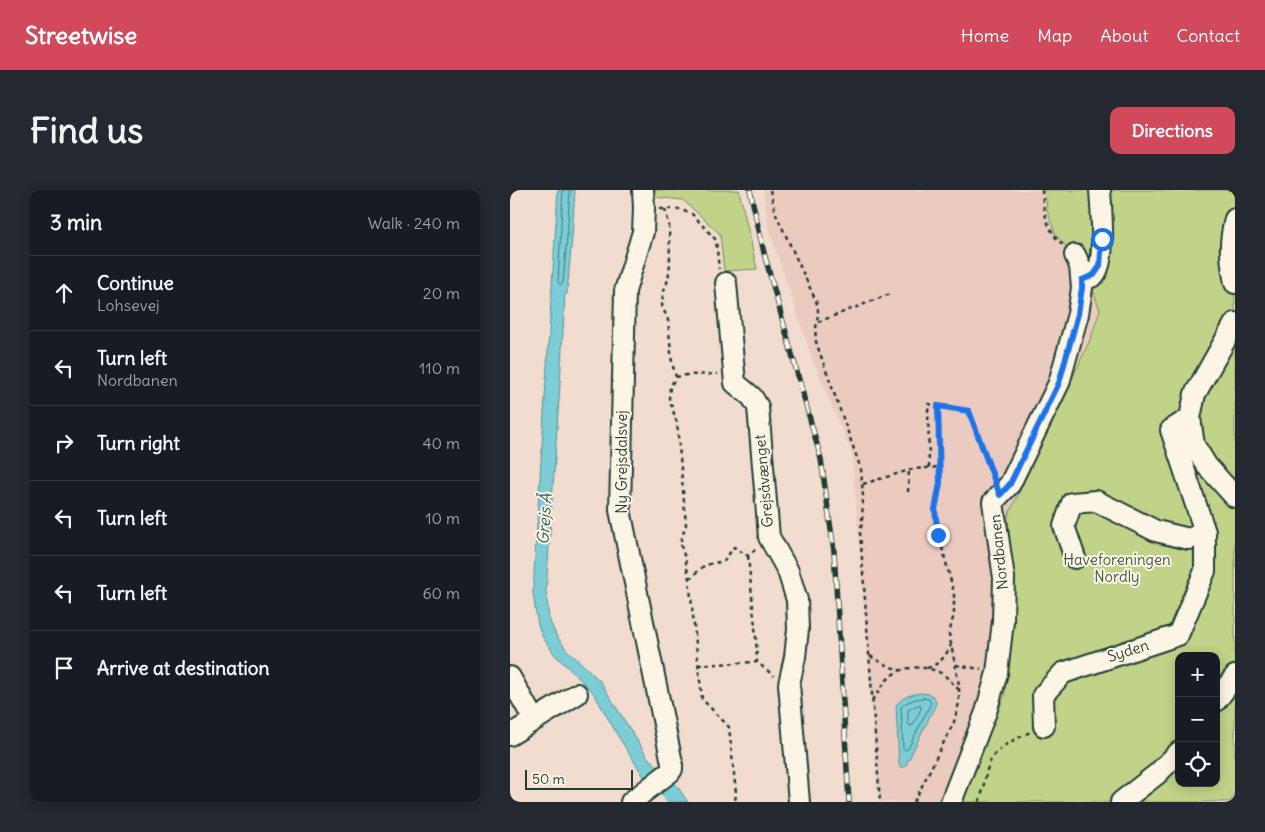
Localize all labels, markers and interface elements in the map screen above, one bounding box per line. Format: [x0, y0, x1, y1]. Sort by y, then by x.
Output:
text: Streetwise [25, 20, 137, 50]
text: Home [961, 24, 1009, 47]
text: Map [1037, 24, 1072, 47]
text: About [1100, 24, 1148, 47]
text: Contact [1176, 24, 1240, 47]
button: Directions [1110, 107, 1235, 154]
text: Find us [30, 108, 143, 152]
text: 3 min [50, 209, 102, 236]
text: Walk · 240 m [368, 213, 460, 233]
route start [1091, 228, 1114, 251]
text: Continue [97, 271, 174, 295]
icon: ahead [50, 279, 78, 307]
text: 20 m [423, 283, 460, 303]
text: Lohsevej [97, 295, 160, 315]
text: Turn left [97, 346, 167, 370]
icon: left [50, 354, 78, 382]
text: 110 m [419, 358, 460, 378]
text: Nordbanen [97, 370, 178, 390]
street label: Ny Grejsdalsvej [612, 410, 631, 514]
icon: right [50, 429, 78, 457]
text: Turn right [97, 431, 180, 455]
text: 40 m [422, 433, 460, 453]
street label: Grejsåvænget [750, 434, 777, 528]
water label: Grejs Å [532, 492, 556, 545]
icon: left [50, 504, 78, 532]
text: Turn left [97, 506, 167, 530]
text: 10 m [425, 508, 460, 528]
street label: Nordbanen [985, 513, 1012, 591]
route end [927, 524, 950, 547]
park label: Haveforeningen Nordly [1063, 550, 1171, 586]
icon: left [50, 579, 78, 607]
text: Turn left [97, 581, 167, 605]
text: 60 m [422, 583, 460, 603]
street label: Syden [1105, 635, 1151, 666]
map controls [1175, 652, 1220, 787]
button: + [1175, 652, 1220, 697]
icon: arrive [50, 654, 78, 682]
text: Arrive at destination [97, 656, 270, 680]
button: − [1175, 697, 1220, 742]
button: locate [1175, 742, 1220, 787]
scale bar [525, 767, 632, 790]
text: 50 m [532, 770, 565, 788]

